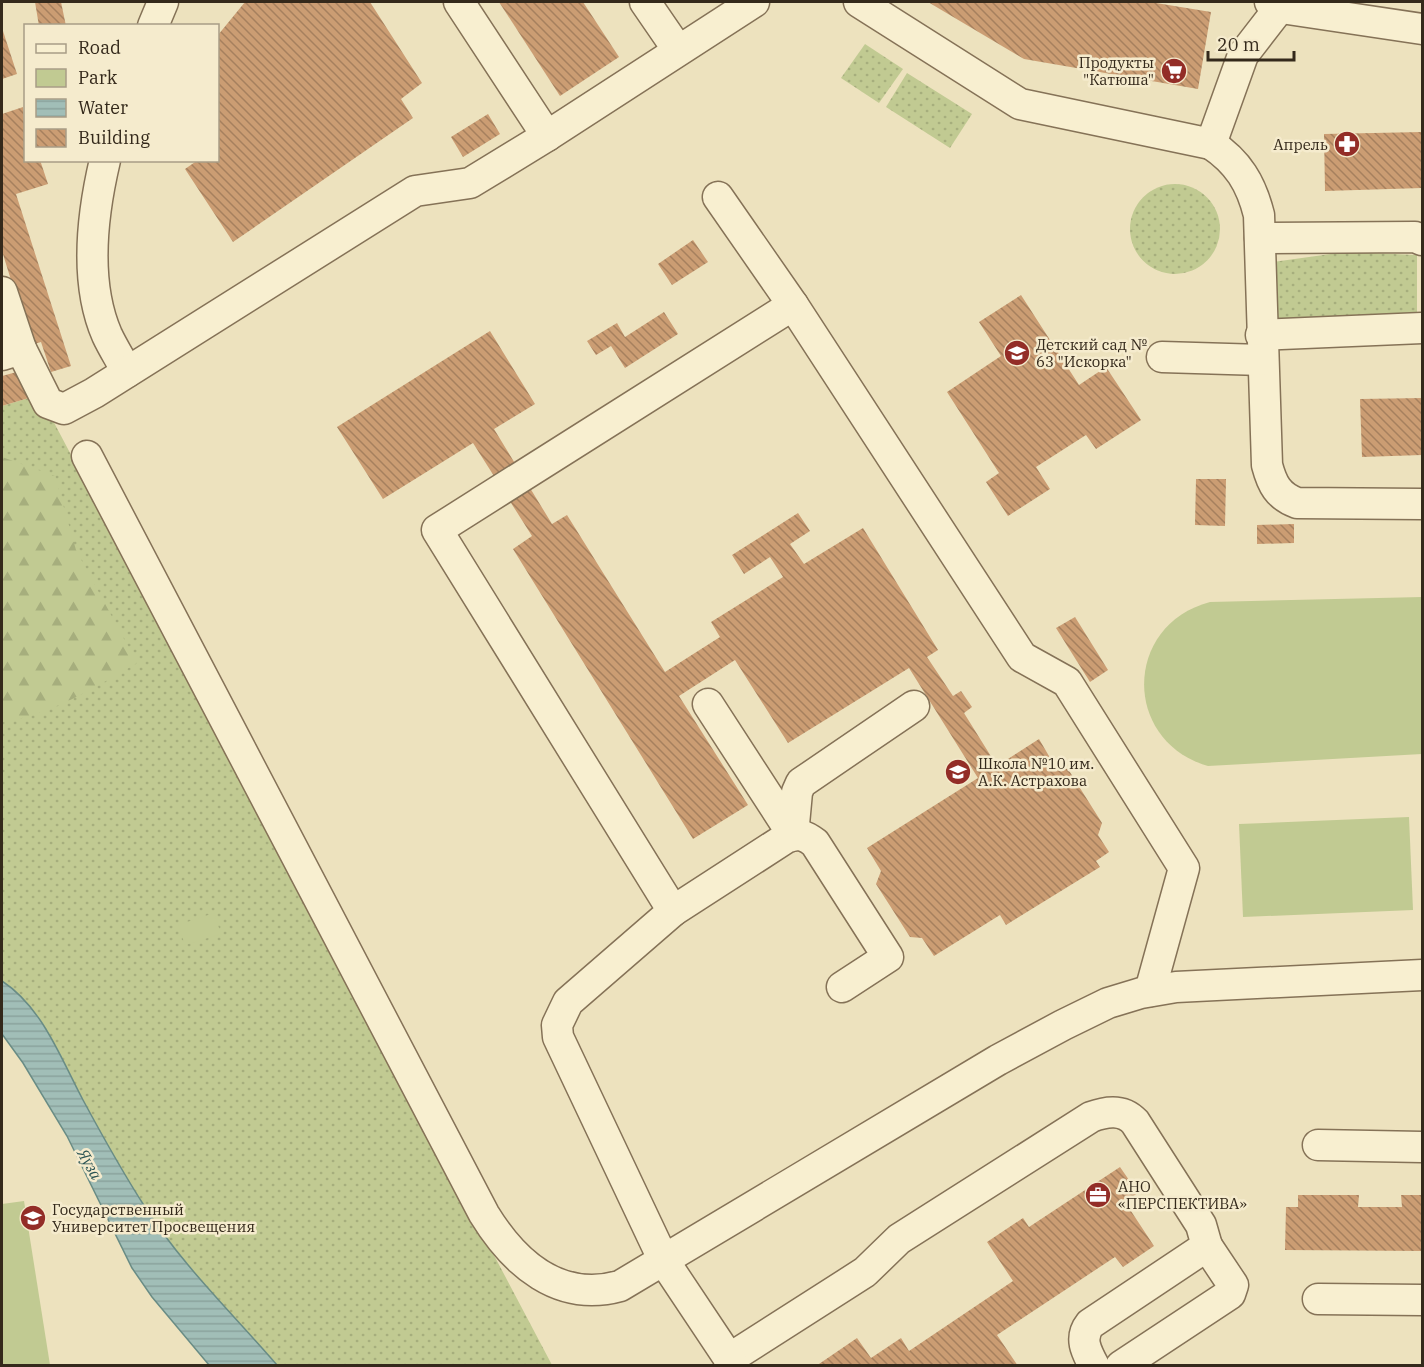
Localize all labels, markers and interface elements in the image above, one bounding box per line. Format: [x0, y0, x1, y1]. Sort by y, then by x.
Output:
legend [24, 24, 219, 162]
scale bar [1208, 24, 1294, 62]
text: 20 m [1217, 33, 1260, 56]
text: Road [78, 36, 121, 59]
place label: Продукты "Катюша" [1079, 53, 1154, 89]
supermarket icon: Продукты "Катюша" [1159, 56, 1189, 86]
text: Park [78, 66, 118, 89]
text: Water [78, 96, 128, 119]
text: Building [78, 126, 150, 149]
pharmacy icon: Апрель [1332, 129, 1362, 159]
place label: Апрель [1273, 135, 1328, 154]
place label: Детский сад № 63 "Искорка" [1036, 335, 1147, 371]
school or university icon: Детский сад № 63 "Искорка" [1002, 338, 1032, 368]
place label: Школа №10 им. А.К. Астрахова [978, 754, 1094, 790]
school or university icon: Школа №10 им. А.К. Астрахова [943, 757, 973, 787]
water label: Яуза [73, 1144, 107, 1183]
place label: АНО «ПЕРСПЕКТИВА» [1118, 1177, 1247, 1213]
office icon: АНО «ПЕРСПЕКТИВА» [1083, 1180, 1113, 1210]
place label: Государственный Университет Просвещения [52, 1200, 255, 1236]
school or university icon: Государственный Университет Просвещения [18, 1203, 48, 1233]

